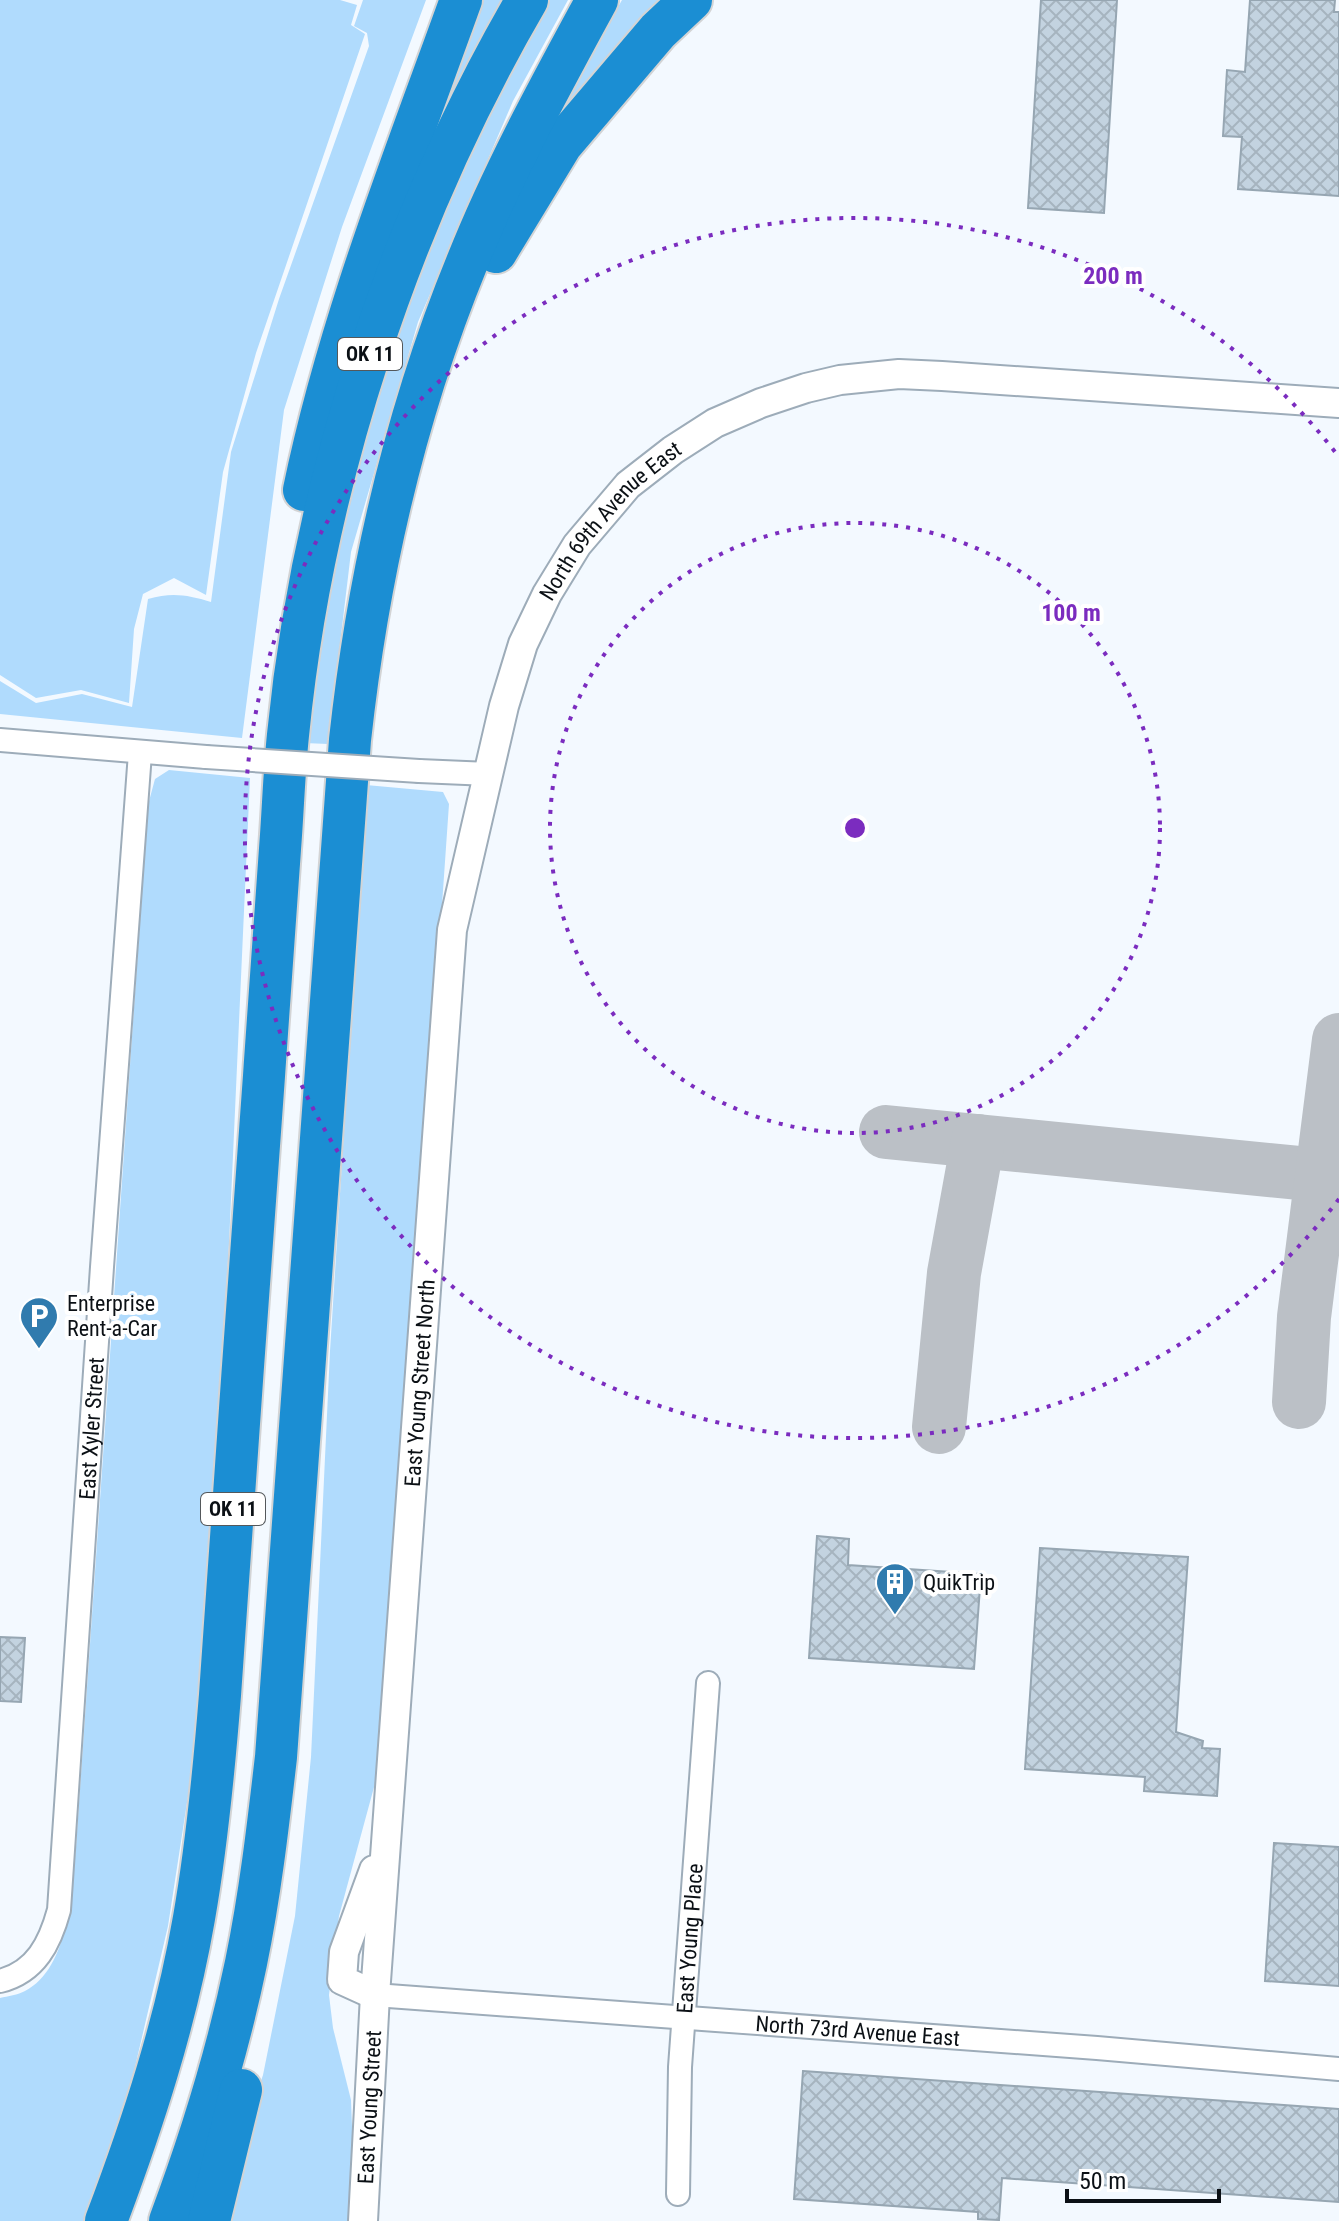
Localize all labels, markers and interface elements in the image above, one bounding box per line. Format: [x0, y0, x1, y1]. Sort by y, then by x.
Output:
text: 200 m [1083, 262, 1143, 290]
road number: OK 11 [338, 338, 402, 370]
street label: North 69th Avenue East [534, 436, 685, 604]
text: 100 m [1041, 599, 1101, 627]
centre of rings [841, 814, 869, 842]
street label: East Young Street North [399, 1278, 439, 1488]
place label: Enterprise Rent-a-Car [67, 1291, 158, 1341]
parking icon: Enterprise Rent-a-Car [18, 1295, 60, 1350]
street label: East Xyler Street [74, 1356, 108, 1501]
road number: OK 11 [201, 1493, 265, 1525]
building icon: QuikTrip [874, 1561, 916, 1616]
place label: QuikTrip [923, 1570, 995, 1595]
street label: East Young Place [671, 1862, 707, 2014]
street label: North 73rd Avenue East [755, 2010, 961, 2050]
street label: East Young Street [352, 2030, 386, 2185]
scale bar [1067, 2153, 1219, 2203]
text: 50 m [1079, 2167, 1126, 2195]

